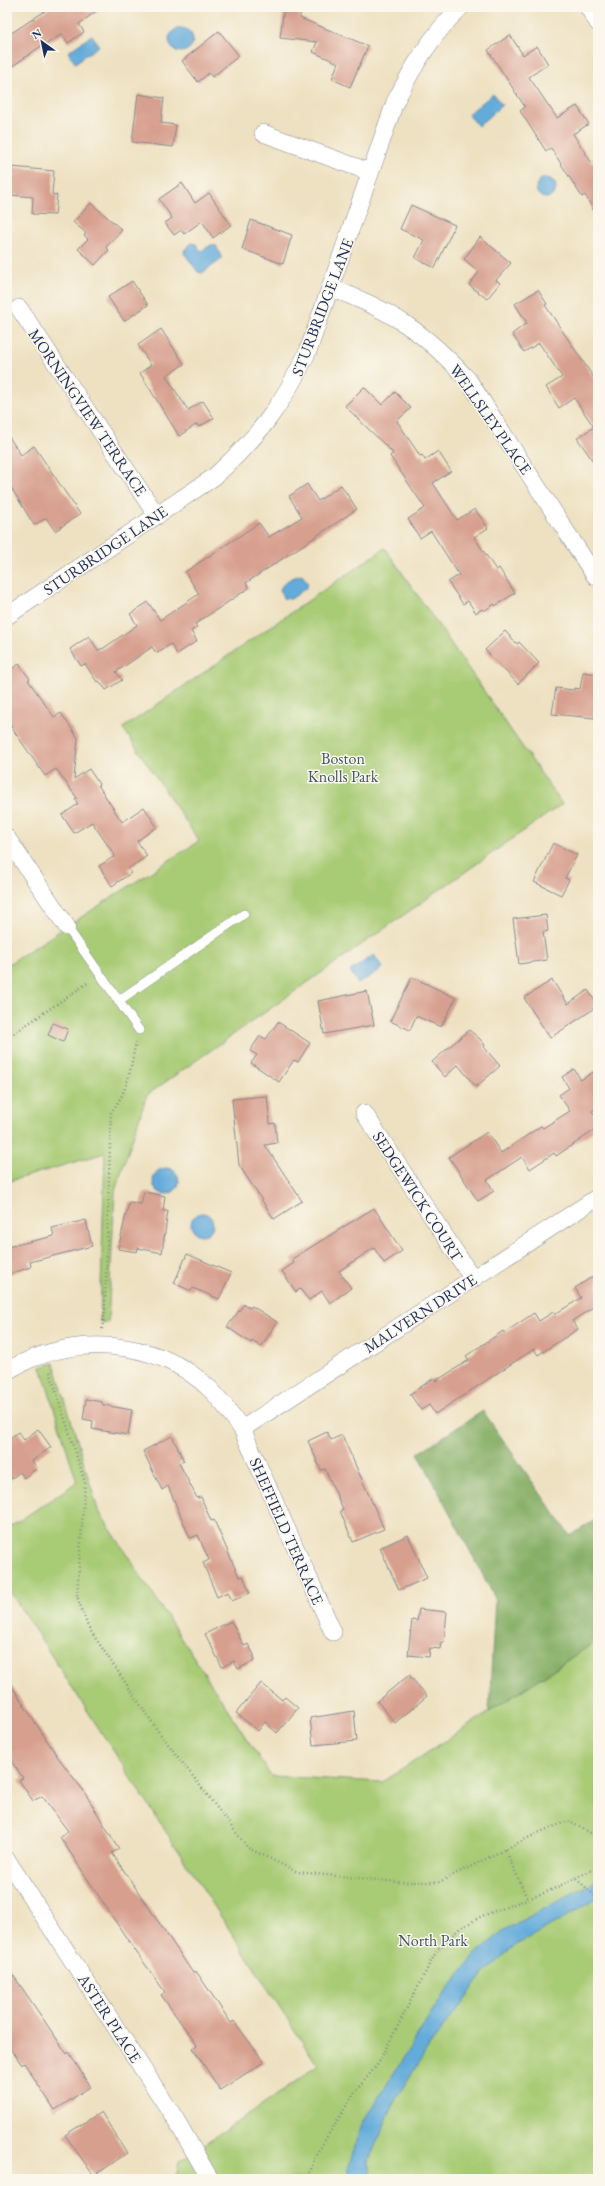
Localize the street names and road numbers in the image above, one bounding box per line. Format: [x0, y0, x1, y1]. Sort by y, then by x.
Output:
street label: STURBRIDGE LANE [287, 235, 358, 379]
street label: MORNINGVIEW TERRACE [24, 324, 152, 500]
street label: WELLSLEY PLACE [445, 360, 536, 478]
street label: STURBRIDGE LANE [39, 501, 172, 600]
street label: SEDGEWICK COURT [368, 1127, 468, 1265]
street label: MALVERN DRIVE [360, 1269, 481, 1358]
street label: SHEFFIELD TERRACE [245, 1454, 328, 1608]
street label: ASTER PLACE [72, 1969, 146, 2067]

